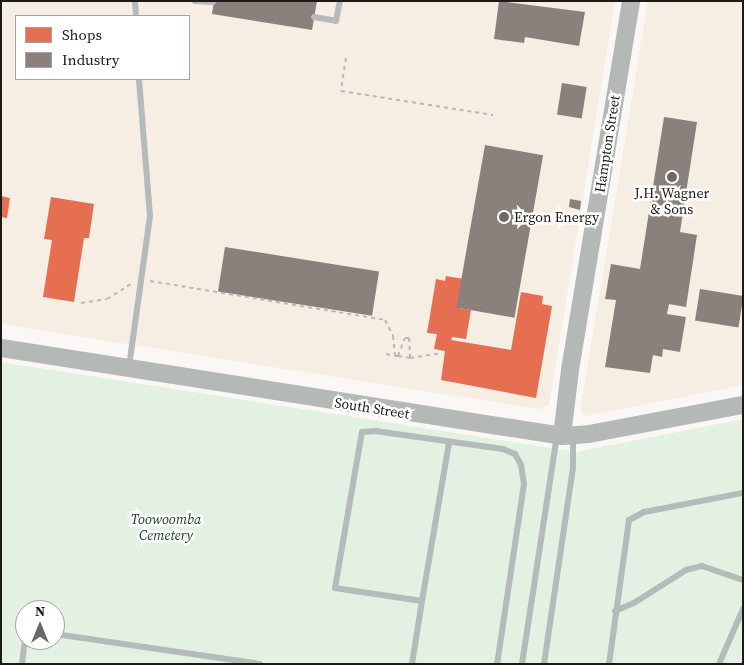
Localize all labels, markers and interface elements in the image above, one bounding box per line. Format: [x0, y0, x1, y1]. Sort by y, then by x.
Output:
legend [15, 15, 190, 80]
text: Shops [62, 24, 102, 45]
text: Industry [62, 49, 119, 70]
street label: Hampton Street [591, 94, 623, 194]
marker: J.H. Wagner & Sons [666, 171, 678, 183]
place label: J.H. Wagner & Sons [634, 185, 710, 218]
place label: Ergon Energy [514, 209, 599, 225]
marker: Ergon Energy [498, 211, 510, 223]
street label: South Street [334, 394, 410, 422]
park label: Toowoomba Cemetery [131, 511, 201, 544]
north arrow [15, 600, 65, 650]
text: N [35, 601, 45, 621]

